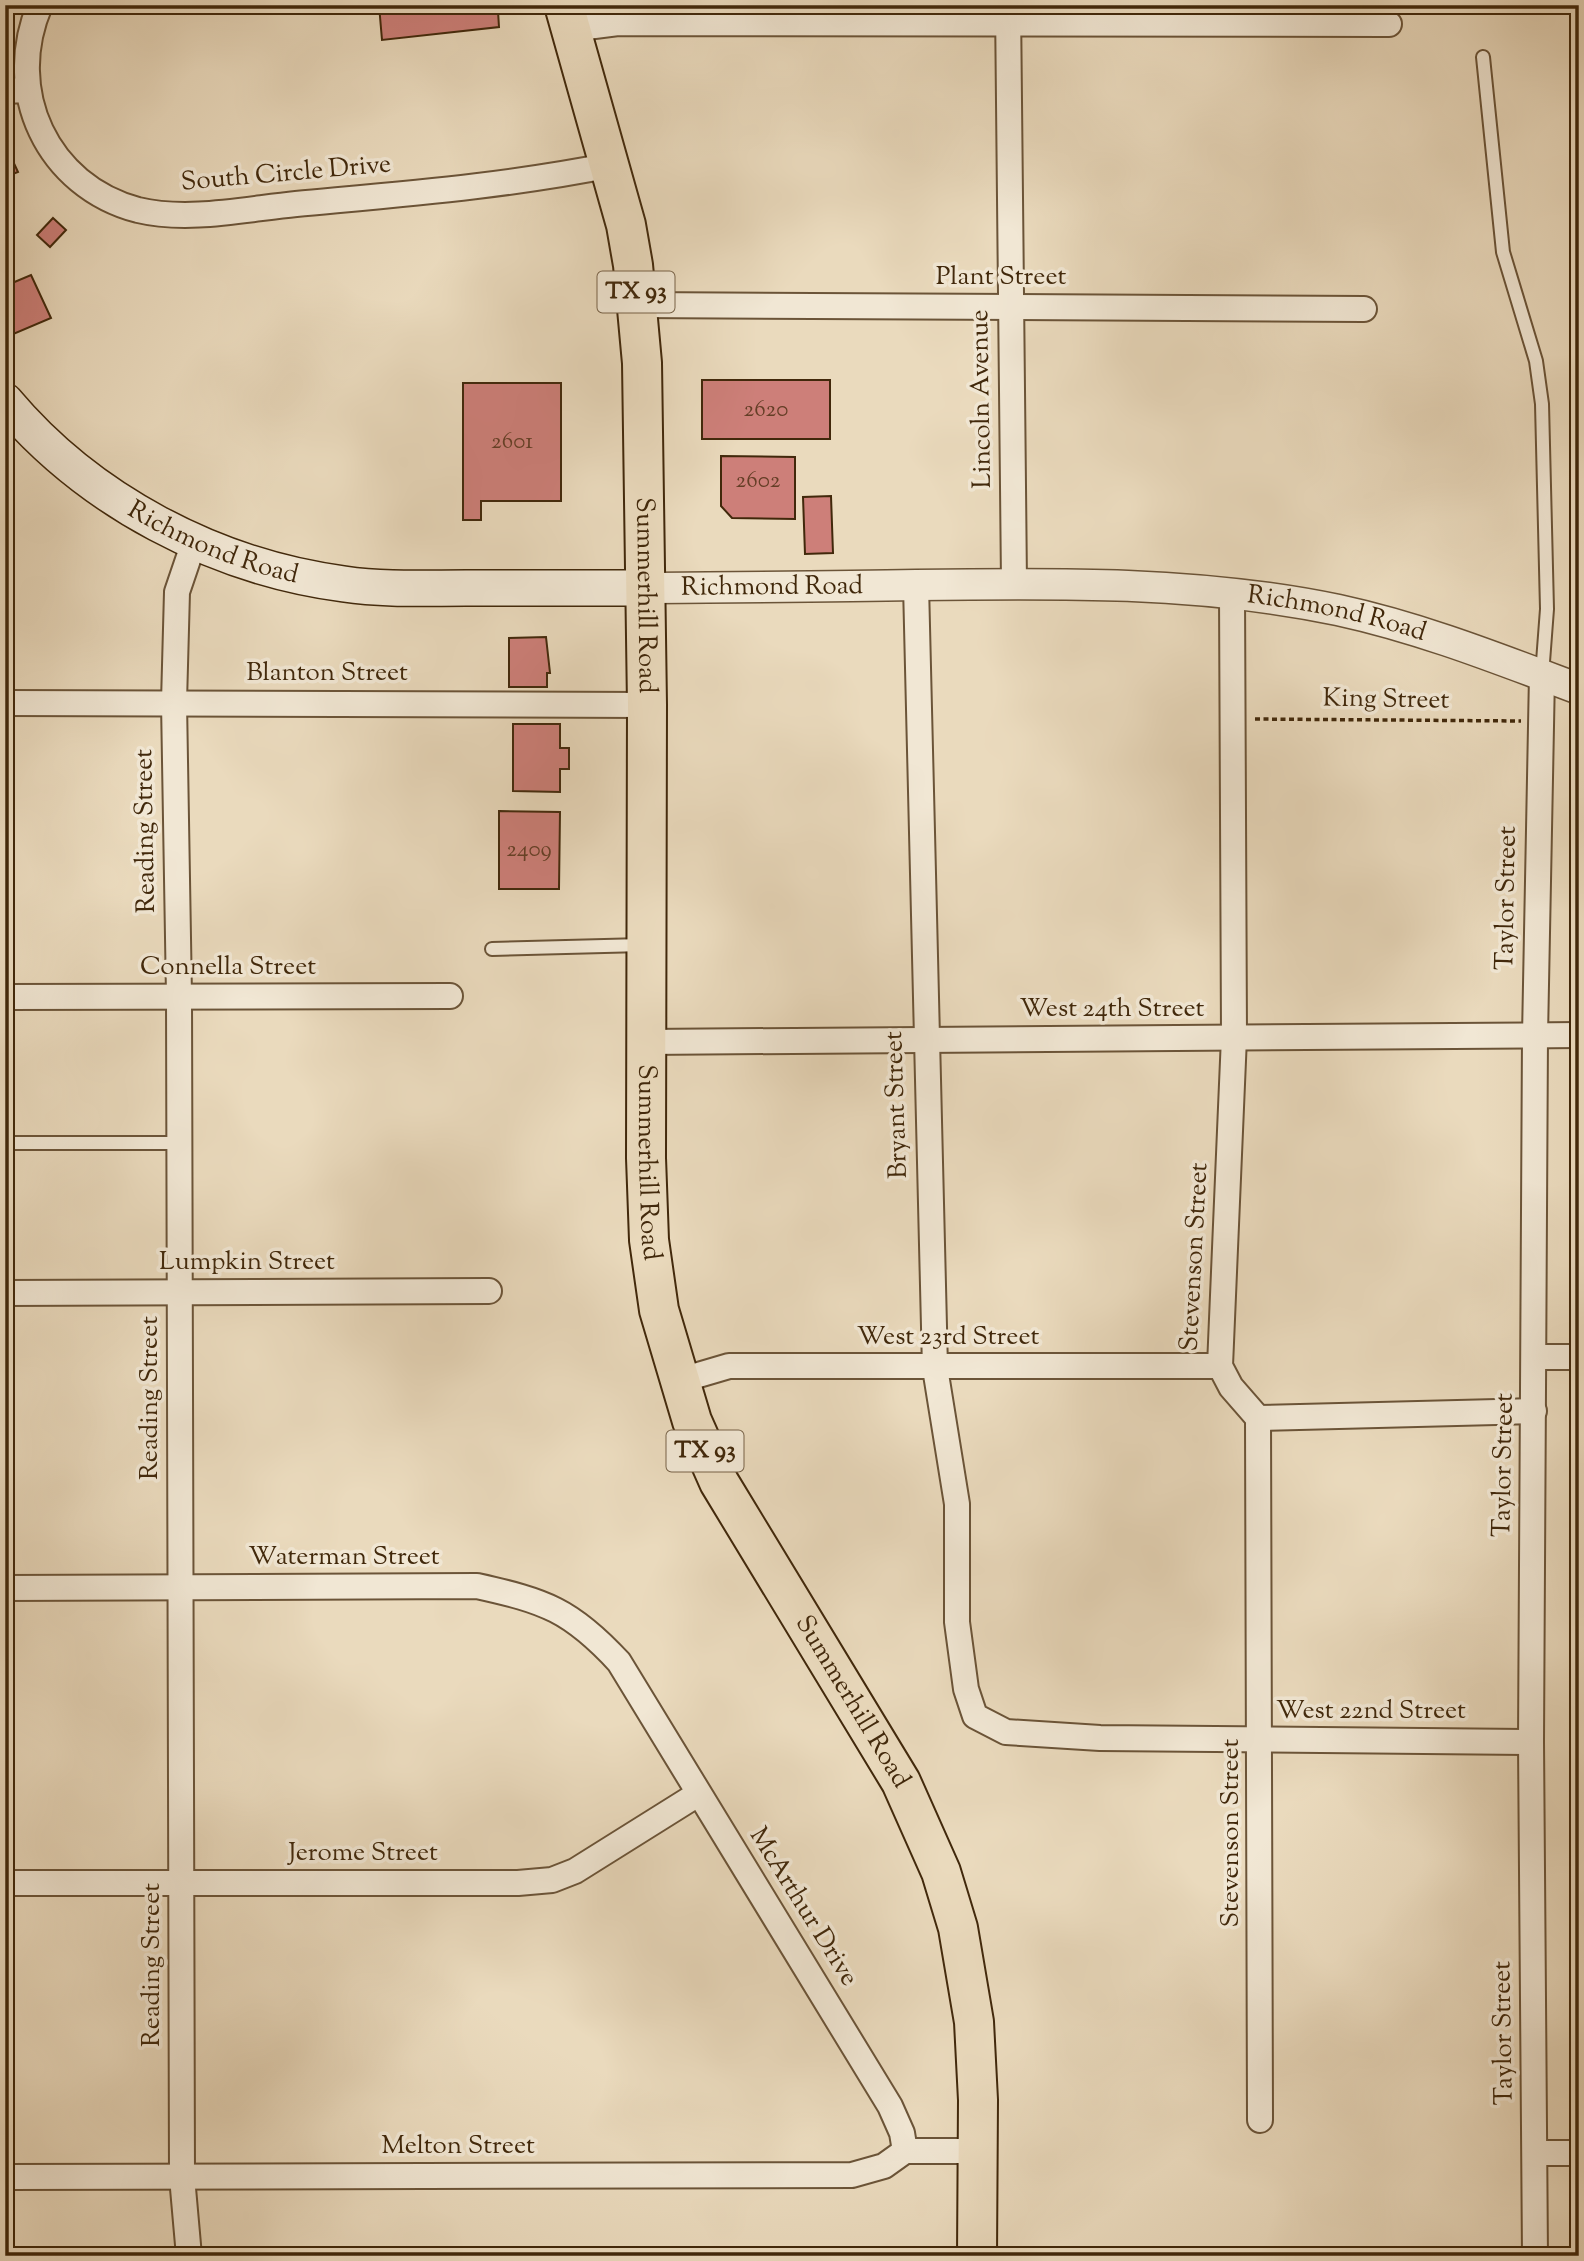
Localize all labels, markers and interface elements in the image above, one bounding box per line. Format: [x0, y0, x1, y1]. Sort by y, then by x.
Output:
street label: South Circle Drive [179, 146, 393, 202]
street label: Plant Street [936, 259, 1066, 296]
road number: TX 93 [598, 272, 674, 312]
street label: Lincoln Avenue [962, 309, 1002, 489]
house number: 2620 [744, 394, 788, 427]
house number: 2601 [491, 426, 533, 459]
house number: 2602 [736, 465, 781, 498]
street label: Richmond Road [120, 492, 302, 594]
street label: Summerhill Road [625, 497, 665, 694]
street label: Richmond Road [681, 567, 864, 606]
street label: Richmond Road [1245, 577, 1431, 651]
street label: Blanton Street [246, 655, 408, 692]
street label: King Street [1322, 680, 1450, 720]
street label: Reading Street [126, 748, 166, 913]
street label: Taylor Street [1487, 826, 1527, 970]
house number: 2409 [506, 834, 552, 867]
street label: Connella Street [140, 949, 316, 986]
street label: West 24th Street [1020, 991, 1205, 1028]
street label: Bryant Street [876, 1030, 918, 1179]
street label: Summerhill Road [627, 1064, 670, 1263]
street label: Stevenson Street [1172, 1162, 1218, 1352]
street label: Lumpkin Street [159, 1244, 335, 1281]
street label: Reading Street [132, 1316, 169, 1480]
street label: West 23rd Street [857, 1319, 1039, 1356]
street label: Taylor Street [1484, 1393, 1524, 1537]
road number: TX 93 [666, 1430, 744, 1471]
street label: Waterman Street [248, 1539, 440, 1576]
street label: Summerhill Road [786, 1608, 919, 1796]
street label: West 22nd Street [1276, 1693, 1466, 1730]
street label: Stevenson Street [1213, 1738, 1250, 1927]
street label: McArthur Drive [739, 1820, 867, 1994]
street label: Jerome Street [286, 1835, 438, 1872]
street label: Reading Street [134, 1883, 171, 2047]
street label: Taylor Street [1484, 1961, 1524, 2105]
street label: Melton Street [381, 2128, 535, 2165]

